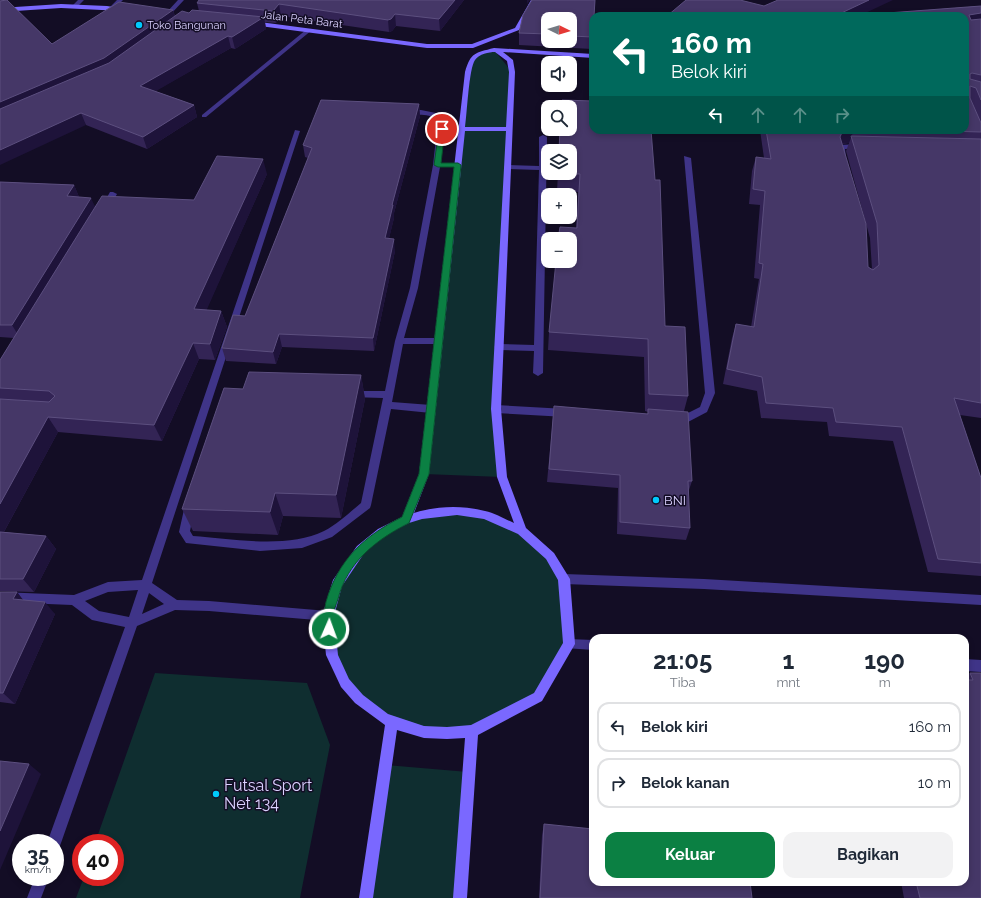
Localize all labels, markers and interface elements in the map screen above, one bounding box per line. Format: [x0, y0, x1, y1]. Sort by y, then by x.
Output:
street label: Jalan Peta Barat [261, 8, 344, 31]
north arrow [541, 12, 577, 48]
map controls [541, 12, 577, 268]
place label: Toko Bangunan [147, 19, 226, 32]
marker: Toko Bangunan [134, 20, 144, 30]
text: 160 m [671, 27, 752, 60]
icon: left [605, 28, 657, 80]
button: sound [541, 56, 577, 92]
text: Belok kiri [671, 61, 747, 82]
button: search [541, 100, 577, 136]
icon: left [705, 104, 727, 126]
icon: ahead [747, 104, 769, 126]
icon: ahead [789, 104, 811, 126]
icon: right [831, 104, 853, 126]
pin [425, 112, 459, 146]
icon: arrive [431, 118, 453, 140]
button: layers [541, 144, 577, 180]
button: + [541, 188, 577, 224]
button: − [541, 232, 577, 268]
place label: BNI [664, 493, 686, 508]
marker: BNI [651, 495, 661, 505]
position arrow [308, 608, 350, 650]
text: 21:05 [653, 646, 712, 675]
text: 1 [782, 646, 794, 675]
text: 190 [864, 646, 905, 675]
text: Tiba [670, 675, 696, 690]
text: mnt [776, 675, 800, 690]
text: m [879, 675, 891, 690]
icon: left [607, 716, 629, 738]
text: Belok kiri [641, 718, 708, 736]
text: 160 m [909, 718, 951, 736]
icon: right [607, 772, 629, 794]
text: Belok kanan [641, 774, 730, 792]
text: 10 m [918, 774, 951, 792]
place label: Futsal Sport Net 134 [224, 776, 313, 813]
marker: Futsal Sport Net 134 [211, 789, 221, 799]
button: Keluar [605, 832, 775, 878]
button: Bagikan [783, 832, 953, 878]
speed limit sign: 40 [72, 834, 124, 886]
text: 35 [27, 843, 49, 867]
text: km/h [25, 864, 51, 875]

